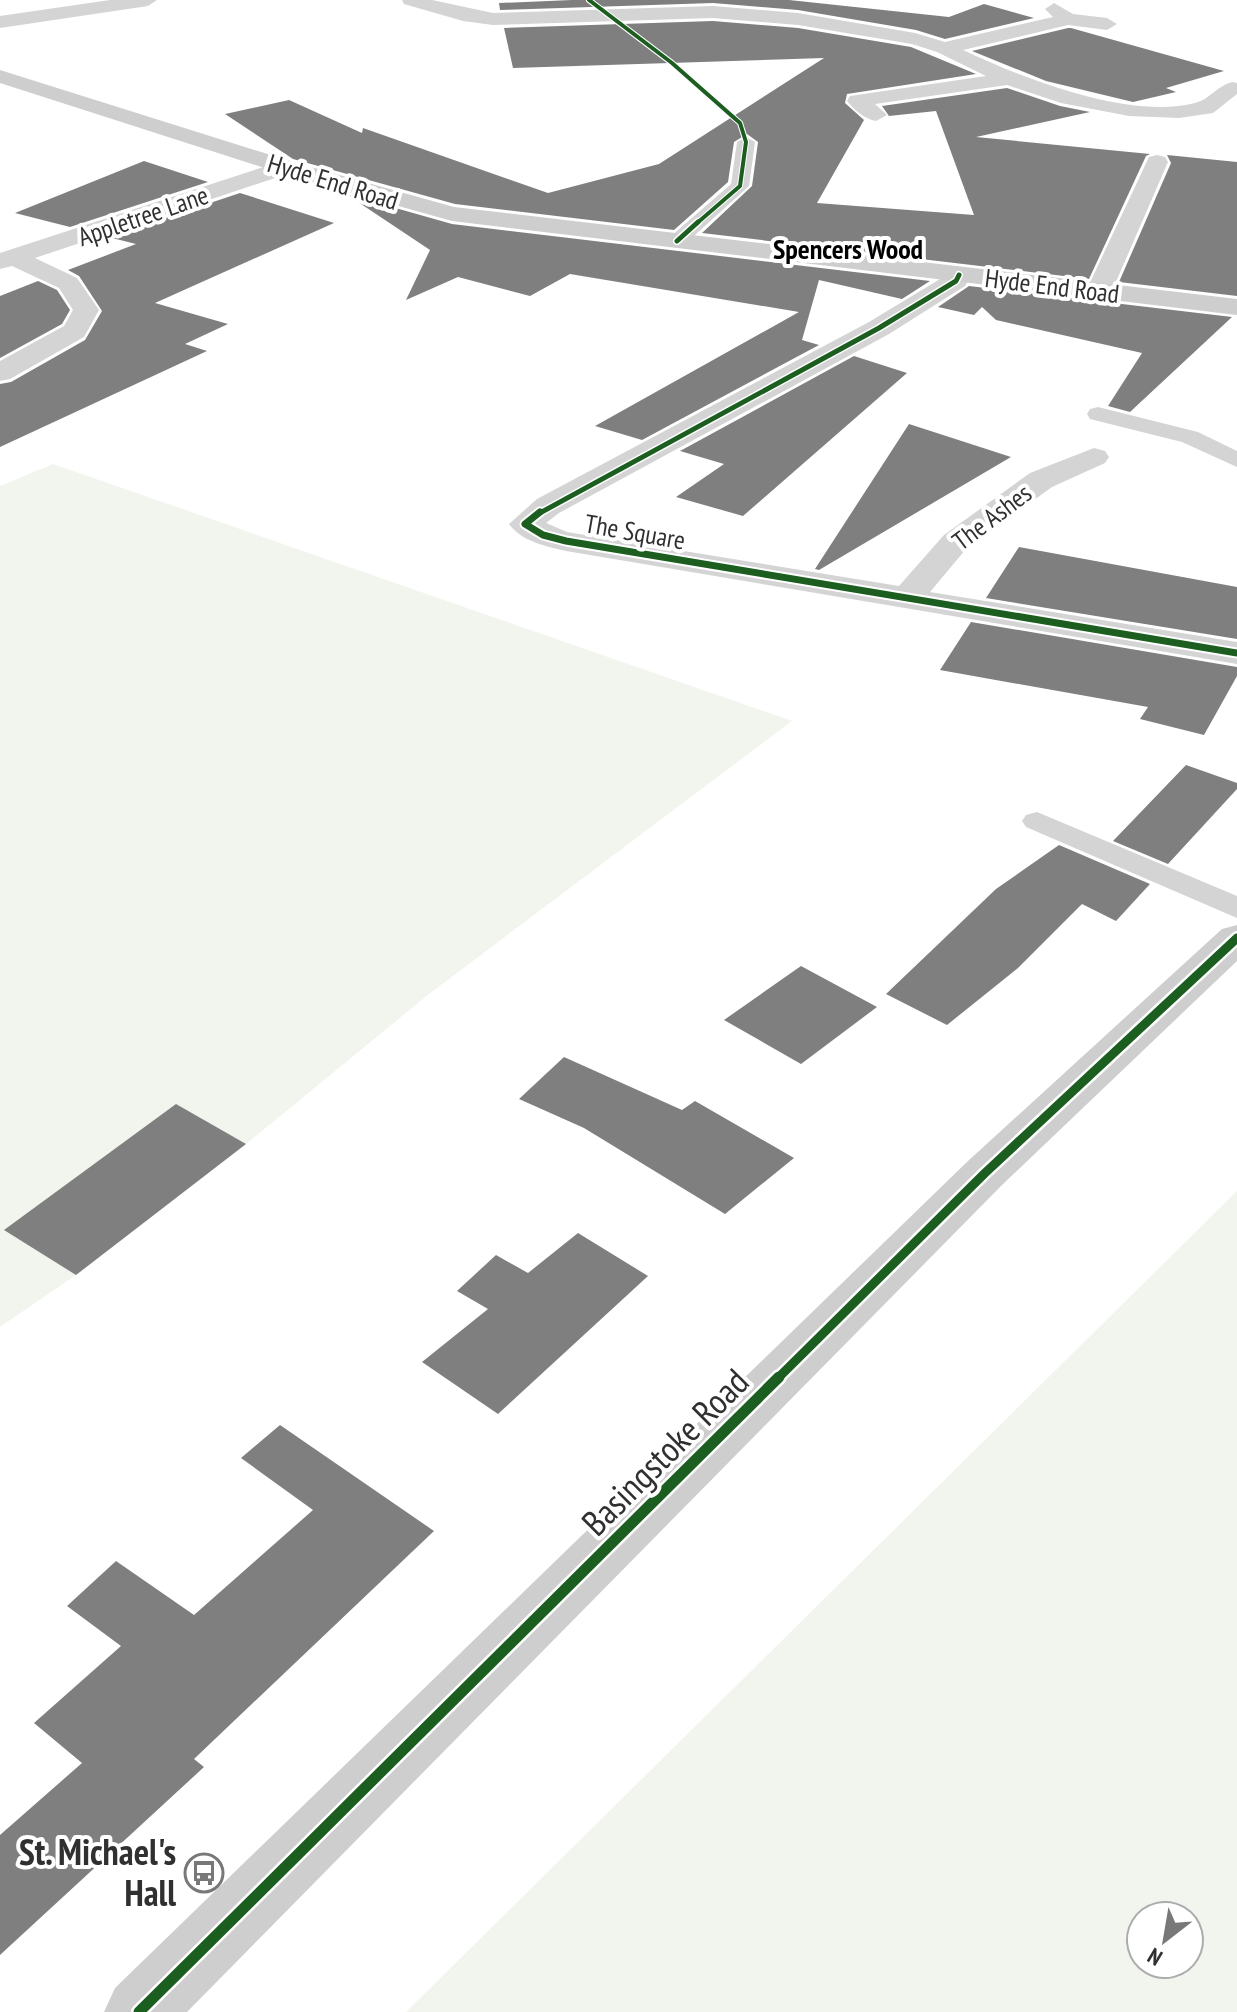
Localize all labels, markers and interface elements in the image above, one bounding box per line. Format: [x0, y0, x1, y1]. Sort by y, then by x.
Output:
street label: Hyde End Road [264, 146, 402, 217]
street label: Appletree Lane [73, 178, 212, 253]
district label: Spencers Wood [773, 230, 923, 267]
street label: Hyde End Road [983, 261, 1121, 310]
street label: The Ashes [946, 476, 1038, 557]
street label: The Square [582, 506, 688, 557]
street label: Basingstoke Road [571, 1358, 758, 1545]
place label: St. Michael's Hall [19, 1828, 176, 1916]
bus stop icon: St. Michael's Hall [183, 1852, 225, 1894]
north arrow [1125, 1900, 1205, 1980]
text: N [1142, 1942, 1167, 1972]

